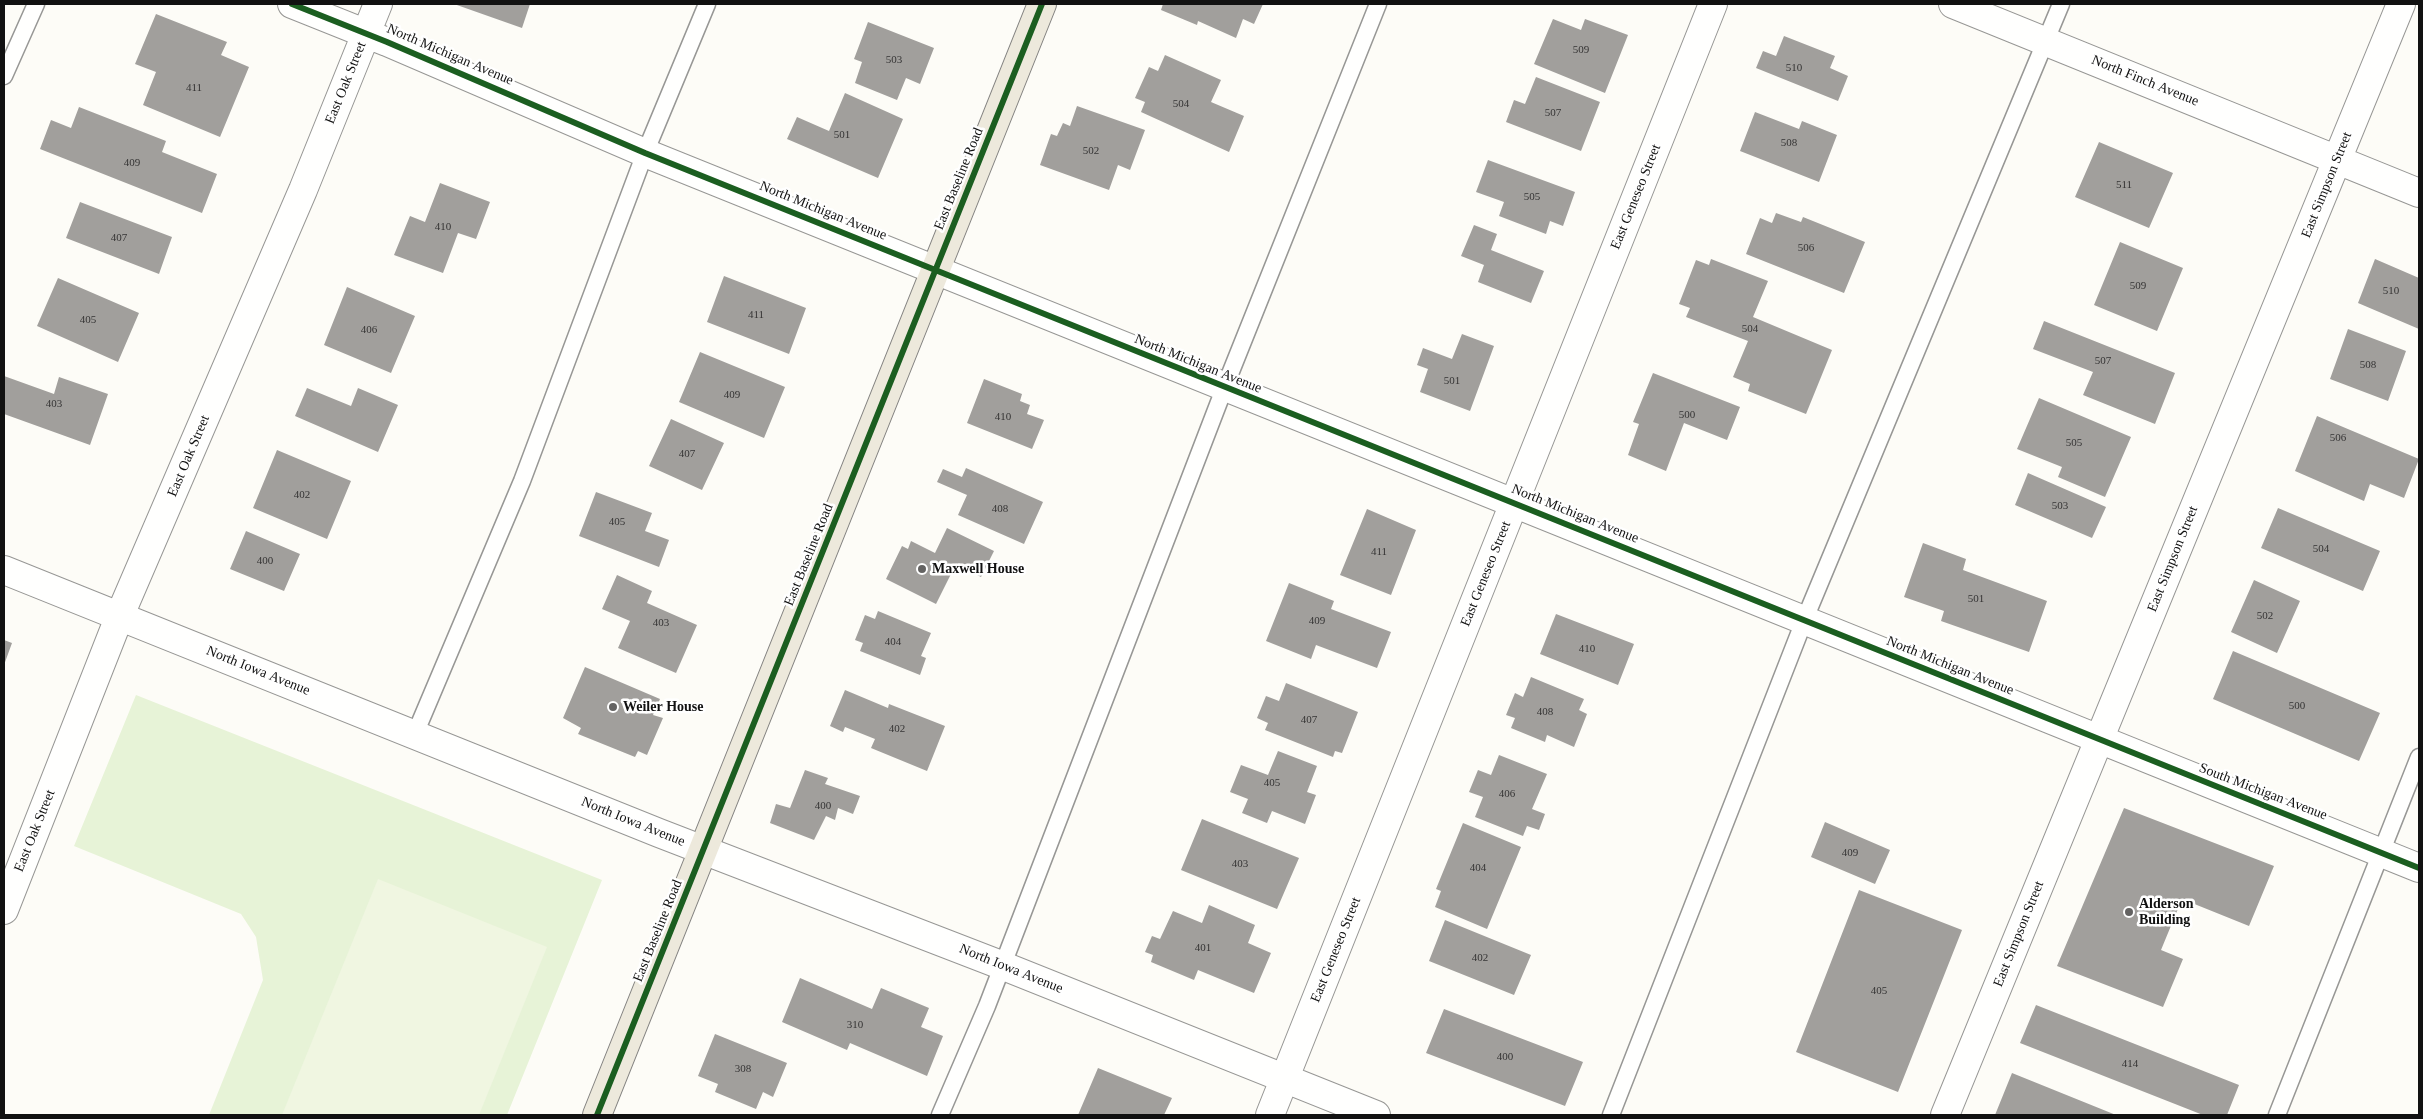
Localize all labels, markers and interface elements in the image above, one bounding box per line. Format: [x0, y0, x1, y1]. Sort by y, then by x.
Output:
street label: North Michigan Avenue [384, 21, 516, 89]
street label: East Oak Street [322, 39, 370, 127]
house number: 509 [1573, 43, 1589, 57]
street label: North Finch Avenue [2089, 52, 2201, 110]
house number: 503 [886, 53, 902, 67]
house number: 510 [1786, 61, 1802, 75]
house number: 411 [186, 81, 202, 95]
house number: 504 [1173, 97, 1189, 111]
house number: 507 [1545, 106, 1561, 120]
street label: East Baseline Road [931, 125, 987, 233]
house number: 501 [834, 128, 850, 142]
street label: East Simpson Street [2298, 130, 2356, 240]
house number: 508 [1781, 136, 1797, 150]
street label: East Geneseo Street [1607, 142, 1665, 252]
house number: 502 [1083, 144, 1099, 158]
house number: 409 [124, 156, 140, 170]
street label: North Michigan Avenue [757, 178, 889, 244]
house number: 511 [2116, 178, 2132, 192]
house number: 505 [1524, 190, 1540, 204]
house number: 410 [435, 220, 451, 234]
house number: 407 [111, 231, 127, 245]
house number: 506 [1798, 241, 1814, 255]
house number: 509 [2130, 279, 2146, 293]
house number: 510 [2383, 284, 2399, 298]
house number: 411 [748, 308, 764, 322]
house number: 405 [80, 313, 96, 327]
house number: 504 [1742, 322, 1758, 336]
house number: 406 [361, 323, 377, 337]
street label: North Michigan Avenue [1132, 331, 1264, 397]
house number: 507 [2095, 354, 2111, 368]
house number: 508 [2360, 358, 2376, 372]
house number: 501 [1444, 374, 1460, 388]
house number: 409 [724, 388, 740, 402]
house number: 403 [46, 397, 62, 411]
house number: 500 [1679, 408, 1695, 422]
house number: 410 [995, 410, 1011, 424]
street label: East Oak Street [164, 413, 214, 499]
house number: 506 [2330, 431, 2346, 445]
house number: 505 [2066, 436, 2082, 450]
house number: 407 [679, 447, 695, 461]
street label: North Michigan Avenue [1509, 481, 1641, 547]
house number: 402 [294, 488, 310, 502]
house number: 503 [2052, 499, 2068, 513]
street label: East Baseline Road [781, 501, 837, 609]
house number: 408 [992, 502, 1008, 516]
street label: East Simpson Street [2144, 504, 2202, 614]
house number: 405 [609, 515, 625, 529]
street label: East Geneseo Street [1457, 519, 1515, 629]
house number: 504 [2313, 542, 2329, 556]
house number: 411 [1371, 545, 1387, 559]
house number: 400 [257, 554, 273, 568]
place label: Maxwell House [932, 561, 1024, 577]
marker: Maxwell House [916, 563, 928, 575]
house number: 501 [1968, 592, 1984, 606]
house number: 502 [2257, 609, 2273, 623]
house number: 409 [1309, 614, 1325, 628]
house number: 403 [653, 616, 669, 630]
street label: North Michigan Avenue [1884, 633, 2016, 699]
house number: 404 [885, 635, 901, 649]
house number: 410 [1579, 642, 1595, 656]
street label: North Iowa Avenue [204, 643, 312, 699]
place label: Weiler House [623, 699, 703, 715]
house number: 500 [2289, 699, 2305, 713]
marker: Weiler House [607, 701, 619, 713]
house number: 408 [1537, 705, 1553, 719]
house number: 407 [1301, 713, 1317, 727]
house number: 402 [889, 722, 905, 736]
street label: South Michigan Avenue [2197, 760, 2329, 824]
house number: 405 [1264, 776, 1280, 790]
street label: East Oak Street [11, 787, 59, 875]
house number: 406 [1499, 787, 1515, 801]
street label: North Iowa Avenue [579, 794, 687, 850]
house number: 400 [815, 799, 831, 813]
house number: 409 [1842, 846, 1858, 860]
house number: 403 [1232, 857, 1248, 871]
house number: 404 [1470, 861, 1486, 875]
street label: East Baseline Road [630, 877, 686, 985]
street label: East Simpson Street [1990, 879, 2048, 989]
street label: East Geneseo Street [1307, 895, 1365, 1005]
place label: Alderson Building [2139, 896, 2193, 929]
marker: Alderson Building [2123, 906, 2135, 918]
street label: North Iowa Avenue [957, 941, 1065, 997]
house number: 401 [1195, 941, 1211, 955]
house number: 402 [1472, 951, 1488, 965]
house number: 405 [1871, 984, 1887, 998]
house number: 310 [847, 1018, 863, 1032]
house number: 400 [1497, 1050, 1513, 1064]
house number: 414 [2122, 1057, 2138, 1071]
house number: 308 [735, 1062, 751, 1076]

